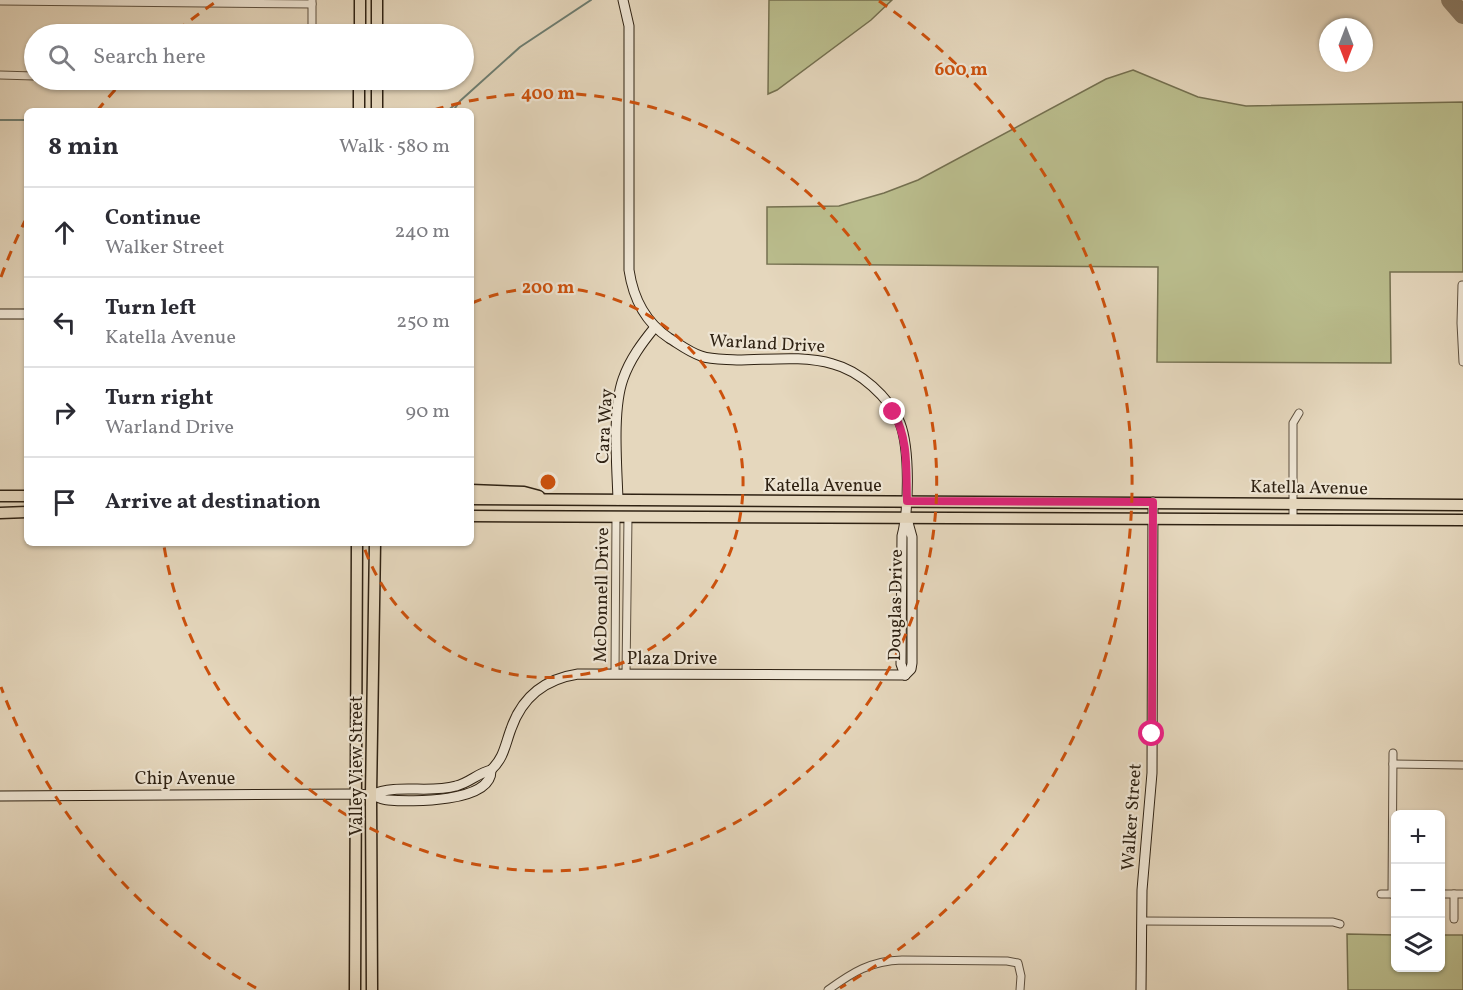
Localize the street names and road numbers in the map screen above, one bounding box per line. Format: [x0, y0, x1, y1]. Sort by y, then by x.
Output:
street label: Warland Drive [708, 329, 826, 360]
street label: Cara Way [591, 388, 620, 464]
street label: Katella Avenue [764, 474, 882, 499]
street label: Katella Avenue [1250, 475, 1368, 502]
street label: McDonnell Drive [589, 527, 616, 663]
street label: Douglas Drive [883, 549, 910, 661]
street label: Plaza Drive [627, 647, 717, 672]
street label: Valley View Street [345, 696, 370, 836]
street label: Walker Street [1116, 763, 1149, 872]
street label: Chip Avenue [135, 767, 235, 792]

